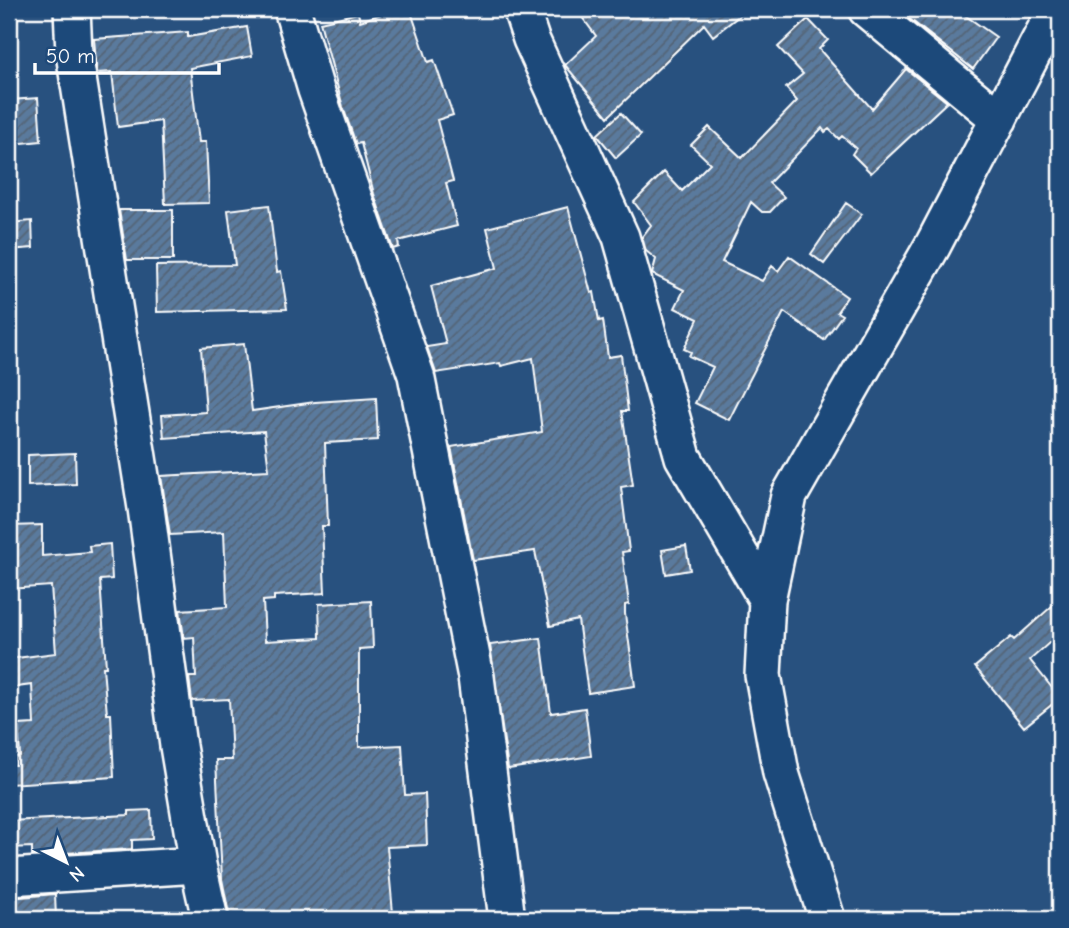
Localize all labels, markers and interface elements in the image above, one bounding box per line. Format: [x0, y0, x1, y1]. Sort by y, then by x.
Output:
scale bar [35, 32, 219, 76]
text: 50 m [46, 44, 95, 68]
north arrow [32, 827, 102, 897]
text: N [65, 862, 89, 886]

